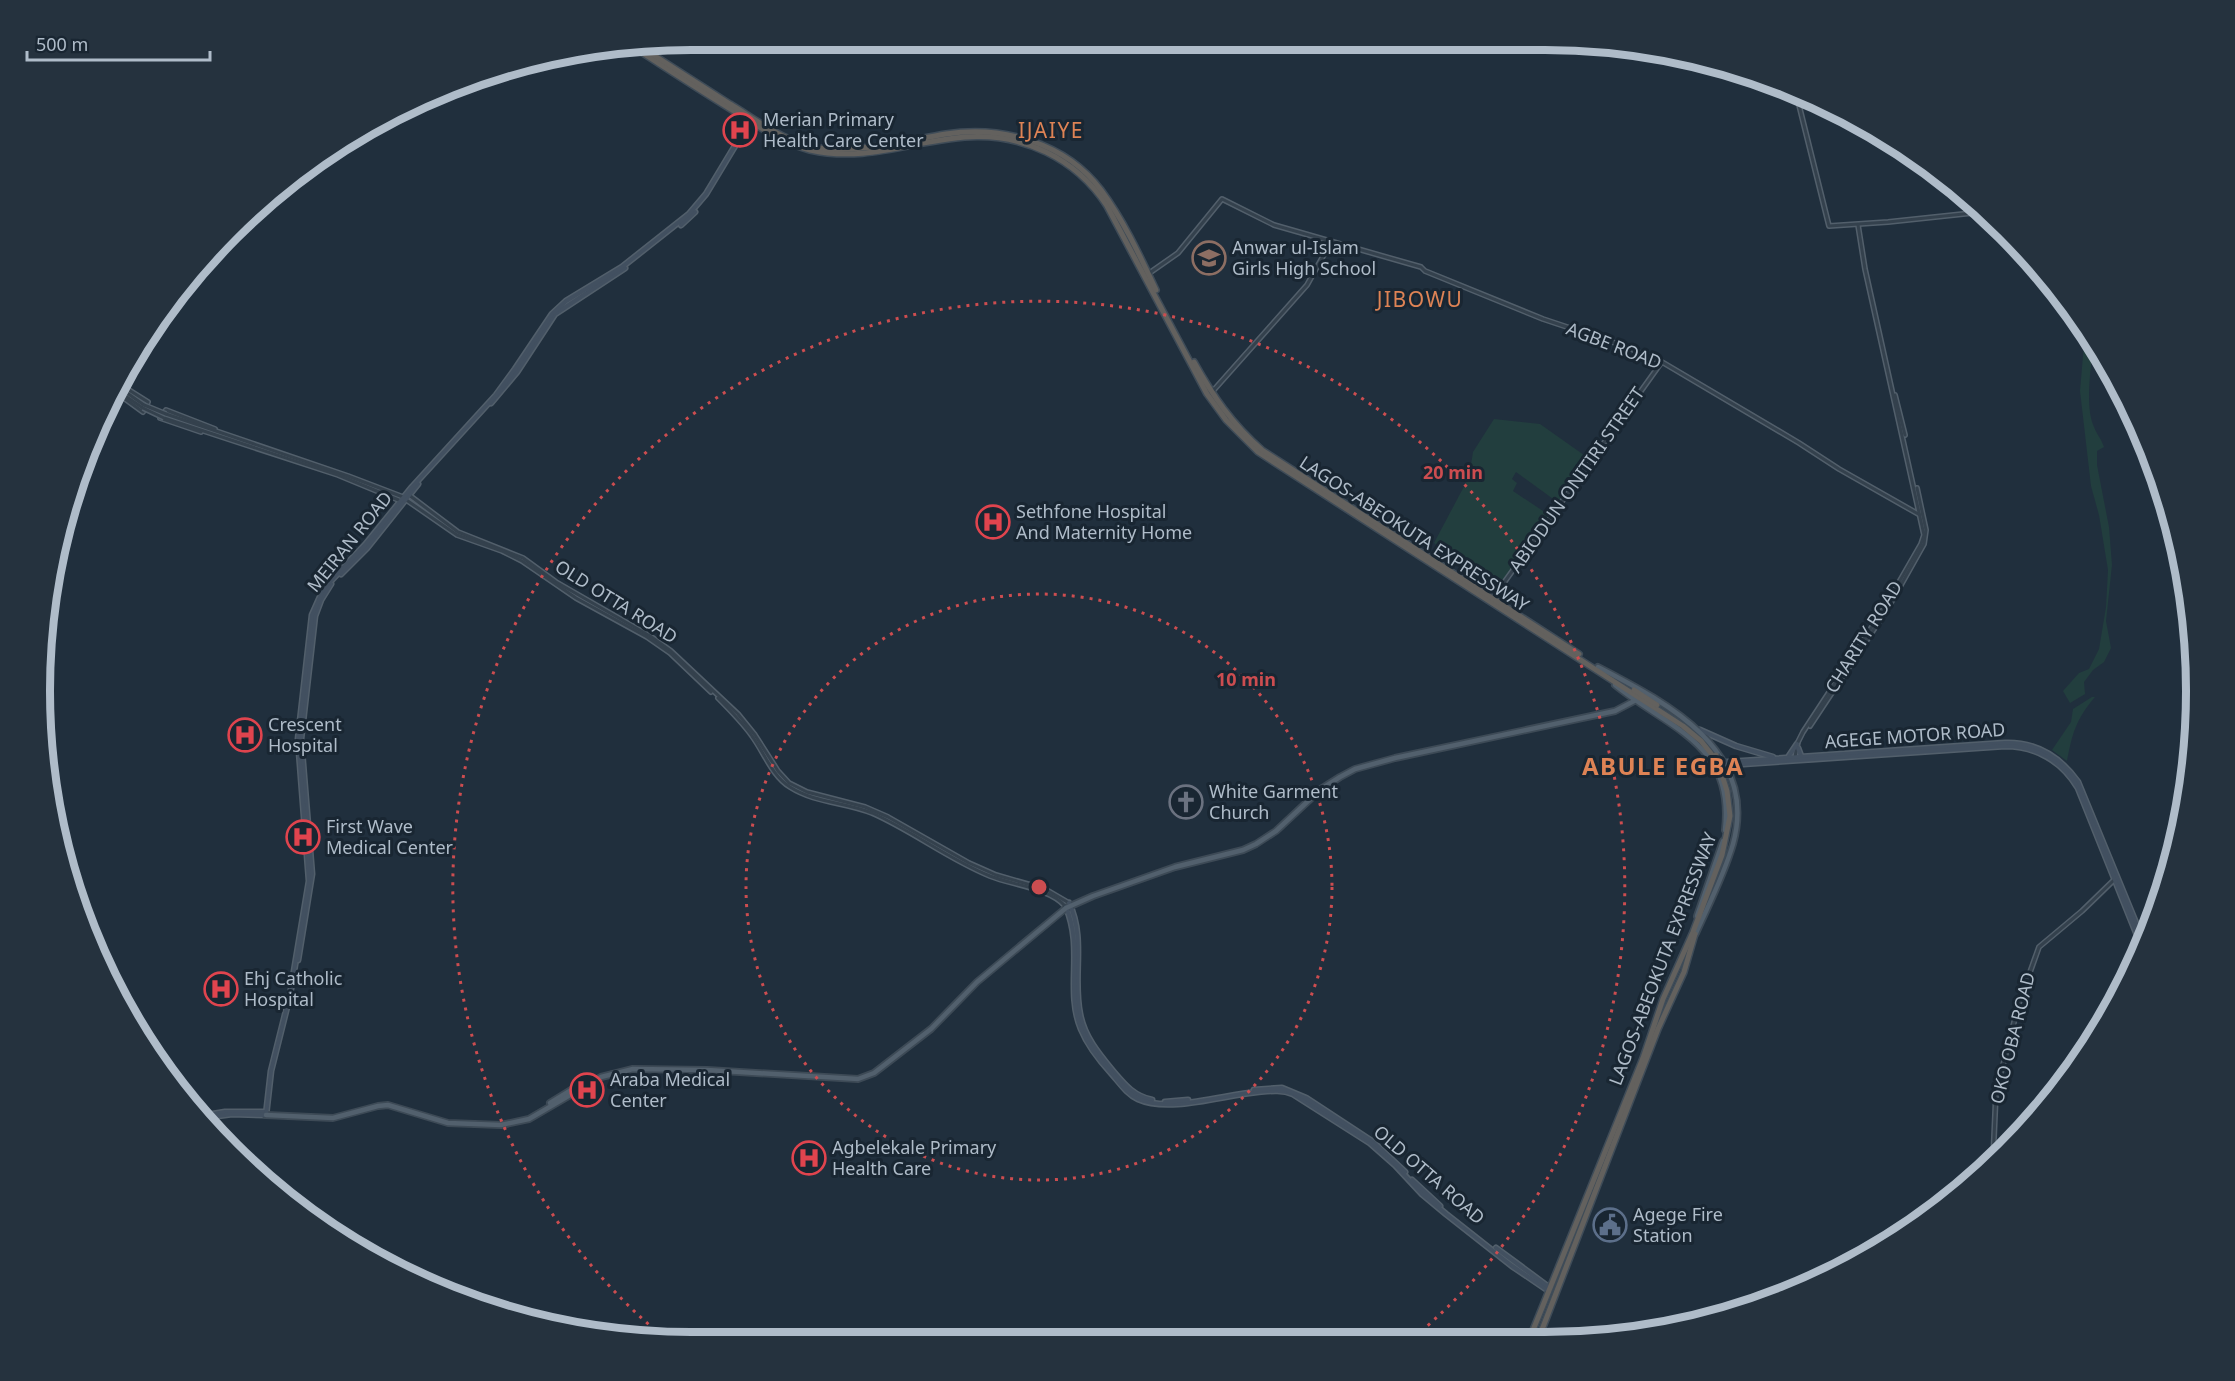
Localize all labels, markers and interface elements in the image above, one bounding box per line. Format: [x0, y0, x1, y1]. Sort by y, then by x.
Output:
scale bar [27, 24, 210, 62]
text: 500 m [36, 32, 88, 56]
place label: Merian Primary Health Care Center [763, 107, 924, 152]
hospital icon: Merian Primary Health Care Center [722, 112, 758, 148]
district label: IJAIYE [1018, 116, 1084, 144]
place label: Anwar ul-Islam Girls High School [1232, 235, 1376, 280]
school or university icon: Anwar ul-Islam Girls High School [1191, 240, 1227, 276]
district label: JIBOWU [1375, 285, 1463, 313]
street label: AGBE ROAD [1563, 316, 1665, 374]
street label: ABIODUN ONITIRI STREET [1503, 382, 1649, 577]
street label: LAGOS-ABEOKUTA EXPRESSWAY [1295, 450, 1535, 617]
text: 20 min [1423, 460, 1483, 484]
street label: MEIRAN ROAD [301, 486, 397, 597]
place label: Sethfone Hospital And Maternity Home [1016, 499, 1192, 544]
hospital icon: Sethfone Hospital And Maternity Home [975, 504, 1011, 540]
street label: OLD OTTA ROAD [551, 554, 682, 648]
street label: CHARITY ROAD [1819, 576, 1907, 697]
text: 10 min [1216, 667, 1276, 691]
place label: Crescent Hospital [268, 712, 342, 757]
hospital icon: Crescent Hospital [227, 717, 263, 753]
street label: AGEGE MOTOR ROAD [1824, 717, 2006, 753]
district label: ABULE EGBA [1582, 749, 1744, 782]
place label: White Garment Church [1209, 779, 1339, 824]
church icon: White Garment Church [1168, 784, 1204, 820]
place label: First Wave Medical Center [326, 814, 454, 859]
hospital icon: First Wave Medical Center [285, 819, 321, 855]
street label: LAGOS-ABEOKUTA EXPRESSWAY [1603, 828, 1722, 1088]
centre of rings [1029, 877, 1049, 897]
place label: Ehj Catholic Hospital [244, 966, 343, 1011]
street label: OKO OBA ROAD [1984, 969, 2040, 1106]
hospital icon: Ehj Catholic Hospital [203, 971, 239, 1007]
place label: Araba Medical Center [610, 1067, 730, 1112]
hospital icon: Araba Medical Center [569, 1072, 605, 1108]
street label: OLD OTTA ROAD [1369, 1119, 1490, 1229]
place label: Agbelekale Primary Health Care [832, 1135, 997, 1180]
hospital icon: Agbelekale Primary Health Care [791, 1140, 827, 1176]
place label: Agege Fire Station [1633, 1202, 1723, 1247]
public building icon: Agege Fire Station [1592, 1207, 1628, 1243]

